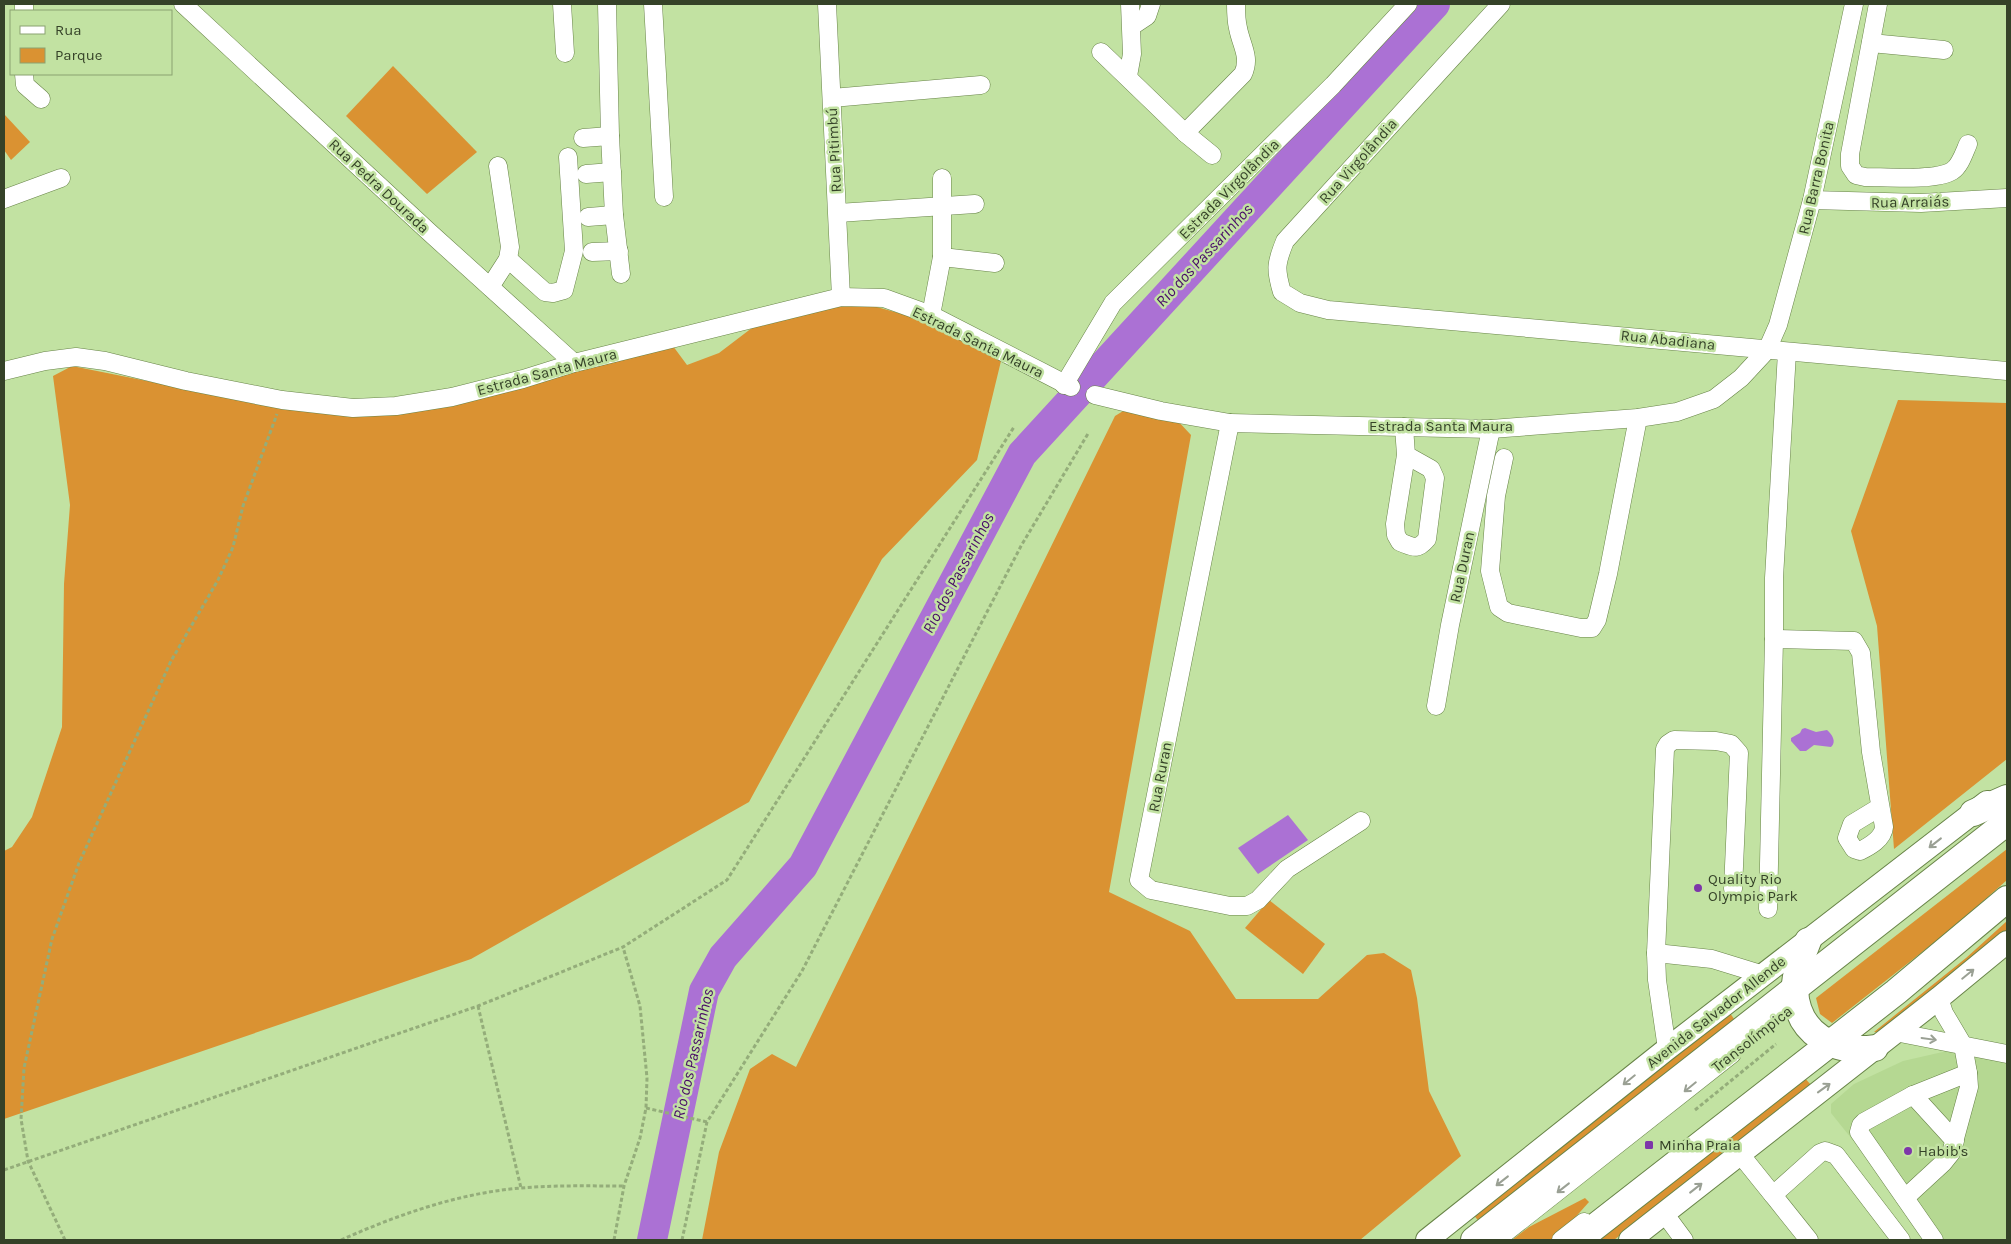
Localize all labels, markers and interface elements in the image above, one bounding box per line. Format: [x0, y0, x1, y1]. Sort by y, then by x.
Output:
legend [10, 10, 172, 75]
text: Rua [55, 21, 82, 39]
text: Parque [55, 46, 103, 64]
street label: Rua Pitimbú [823, 107, 845, 193]
street label: Rua Virgolândia [1315, 115, 1401, 207]
street label: Rua Barra Bonita [1794, 120, 1838, 236]
street label: Rua Pedra Dourada [325, 135, 433, 237]
street label: Estrada Virgolândia [1175, 135, 1283, 243]
street label: Rua Arraiás [1871, 192, 1949, 212]
water label: Rio dos Passarinhos [1151, 199, 1257, 310]
street label: Estrada Santa Maura [909, 302, 1047, 382]
street label: Rua Abadiana [1620, 326, 1716, 354]
street label: Estrada Santa Maura [475, 345, 619, 399]
street label: Estrada Santa Maura [1369, 417, 1513, 435]
water label: Rio dos Passarinhos [918, 509, 998, 636]
street label: Rua Duran [1446, 530, 1478, 604]
street label: Rua Ruran [1144, 740, 1176, 814]
one-way arrow [1928, 838, 1941, 849]
place label: Quality Rio Olympic Park [1708, 870, 1798, 905]
marker: Quality Rio Olympic Park [1692, 882, 1704, 894]
street label: Avenida Salvador Allende [1643, 952, 1789, 1072]
one-way arrow [1961, 968, 1974, 979]
water label: Rio dos Passarinhos [669, 986, 717, 1121]
street label: Transolímpica [1708, 1002, 1796, 1076]
one-way arrow [1920, 1034, 1936, 1044]
one-way arrow [1623, 1074, 1636, 1085]
one-way arrow [1684, 1082, 1697, 1093]
one-way arrow [1817, 1083, 1831, 1093]
place label: Minha Praia [1659, 1136, 1741, 1154]
marker: Minha Praia [1643, 1139, 1655, 1151]
place label: Habib's [1918, 1142, 1968, 1160]
marker: Habib's [1902, 1145, 1914, 1157]
one-way arrow [1496, 1175, 1509, 1186]
one-way arrow [1557, 1182, 1570, 1193]
one-way arrow [1689, 1183, 1702, 1194]

